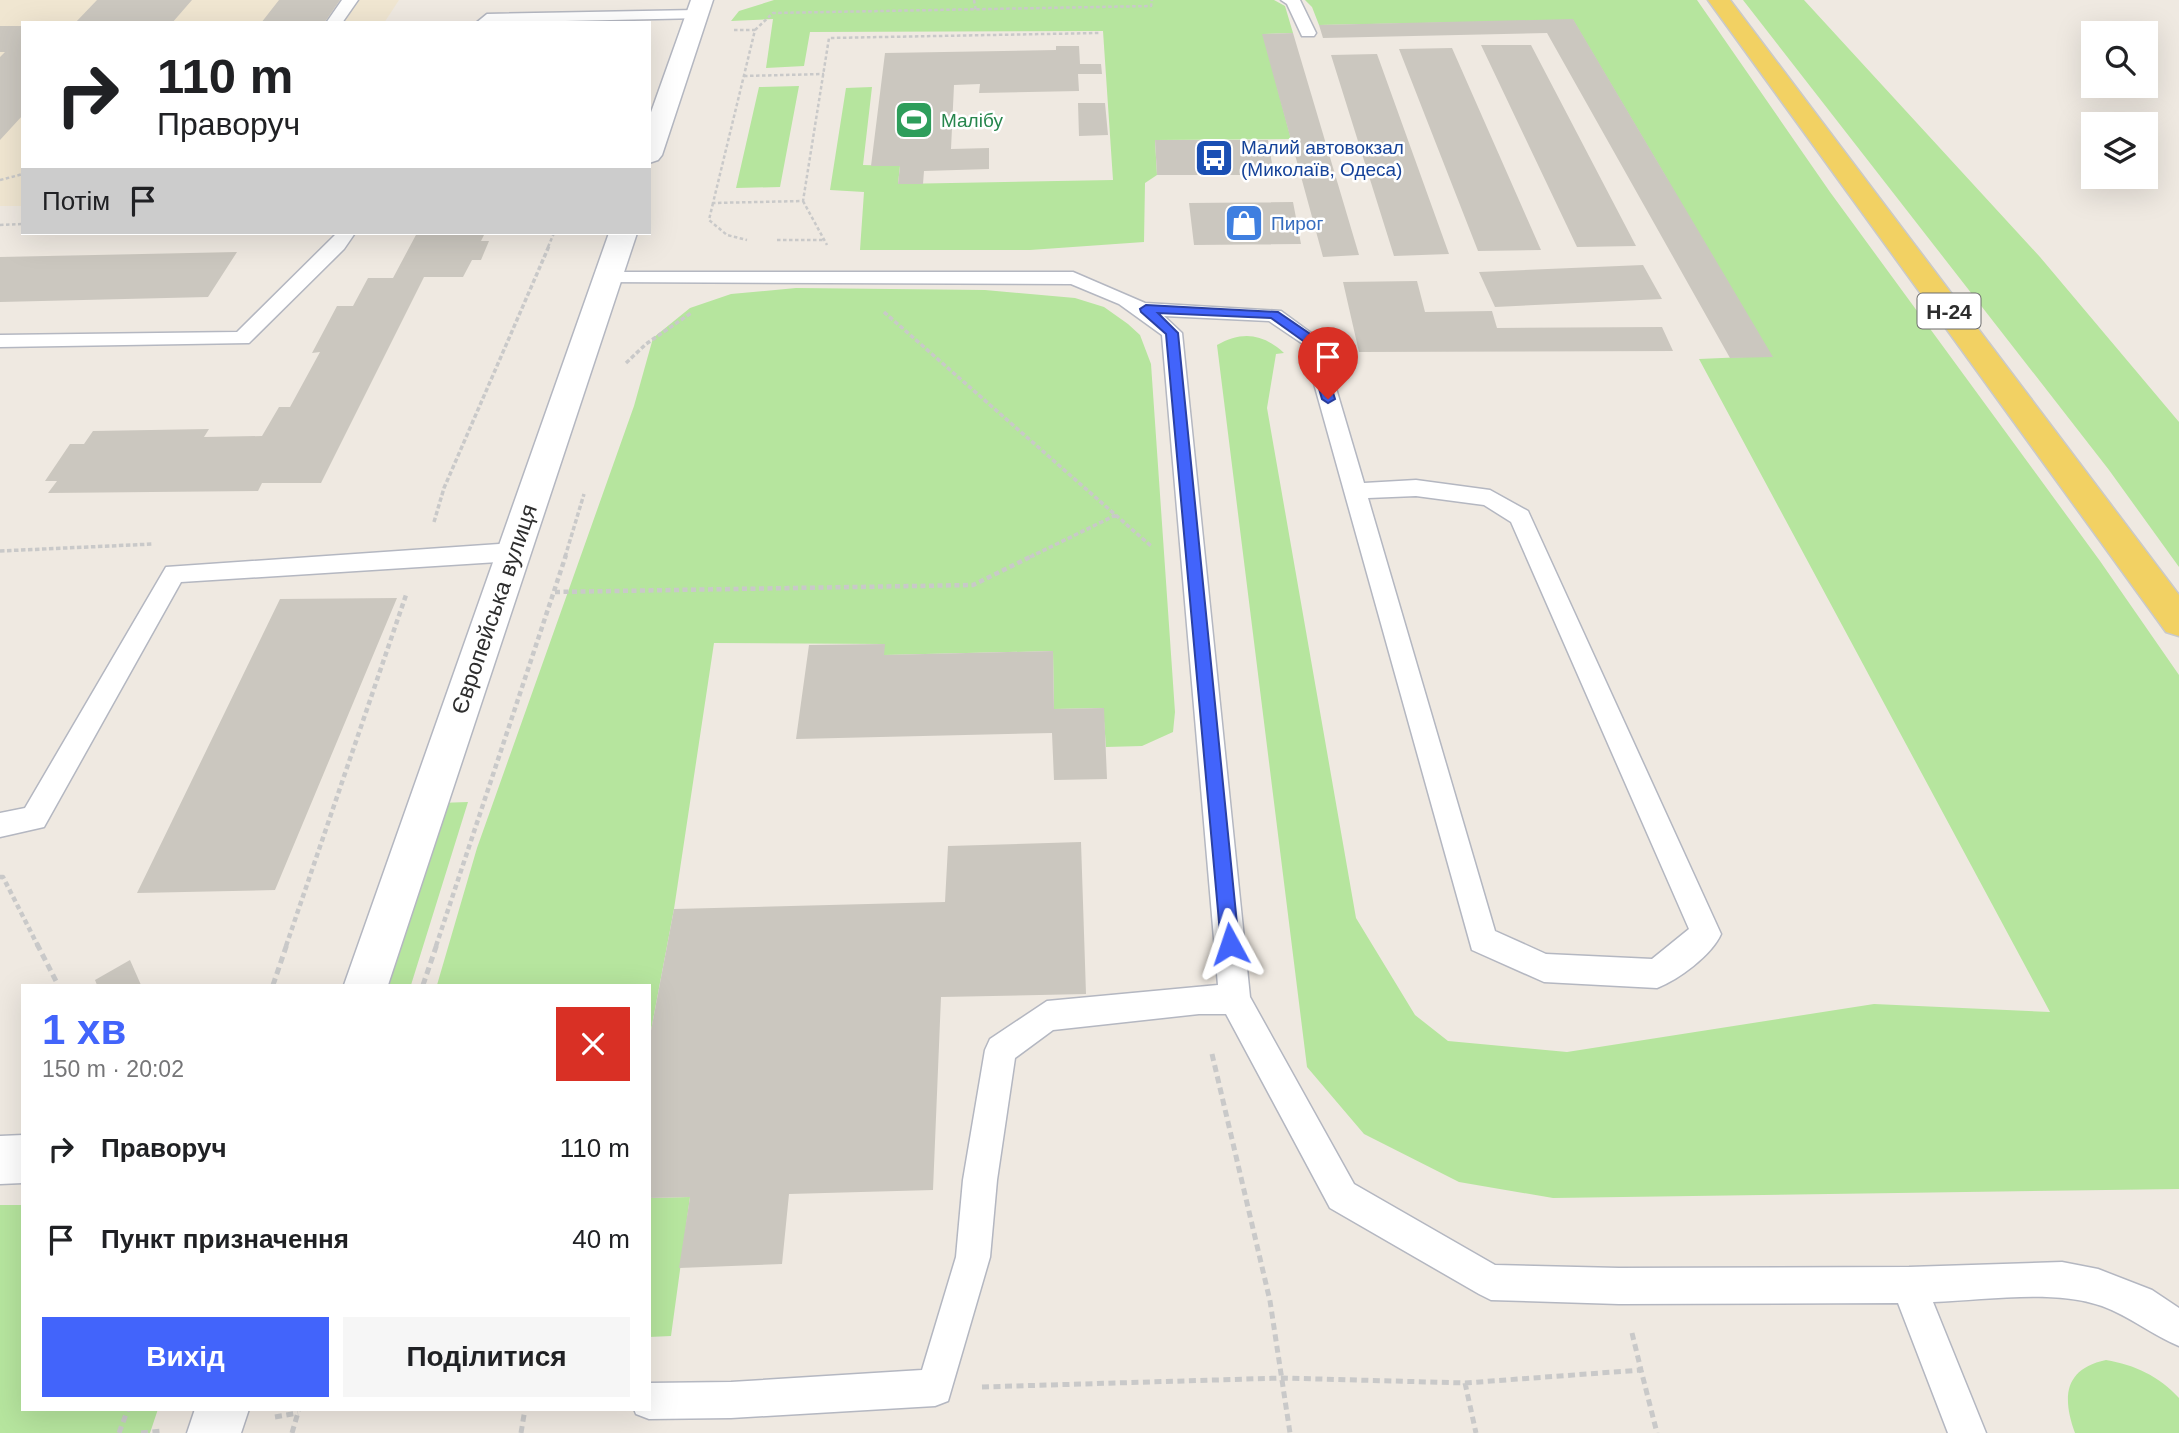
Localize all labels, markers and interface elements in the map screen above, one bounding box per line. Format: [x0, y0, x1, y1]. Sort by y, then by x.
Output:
map controls [2081, 21, 2158, 189]
button: search [2081, 21, 2158, 98]
icon: right [42, 49, 133, 140]
text: 110 m [157, 49, 293, 103]
sports icon: Малібу [893, 99, 935, 141]
text: Праворуч [157, 106, 300, 142]
place label: Малібу [941, 110, 1003, 131]
button: layers [2081, 112, 2158, 189]
bus stop icon: Малий автовокзал (Миколаїв, Одеса) [1193, 137, 1235, 179]
place label: Малий автовокзал (Миколаїв, Одеса) [1241, 137, 1404, 180]
icon: arrive [124, 182, 162, 220]
text: Потім [42, 186, 110, 216]
shop icon: Пирог [1223, 202, 1265, 244]
place label: Пирог [1271, 213, 1323, 234]
road number: Н-24 [1918, 294, 1980, 328]
pin [1298, 327, 1358, 399]
icon: arrive [1309, 338, 1347, 376]
street label: Європейська вулиця [446, 501, 542, 717]
position arrow [1193, 907, 1267, 981]
text: 1 хв [42, 1006, 126, 1053]
button: close [556, 1007, 630, 1081]
text: 150 m · 20:02 [42, 1056, 184, 1082]
icon: right [42, 1130, 80, 1168]
text: Праворуч [101, 1133, 227, 1163]
text: 110 m [560, 1133, 630, 1163]
icon: arrive [42, 1221, 80, 1259]
text: Пункт призначення [101, 1224, 349, 1254]
text: 40 m [572, 1224, 630, 1254]
button: Вихід [42, 1317, 329, 1397]
button: Поділитися [343, 1317, 630, 1397]

